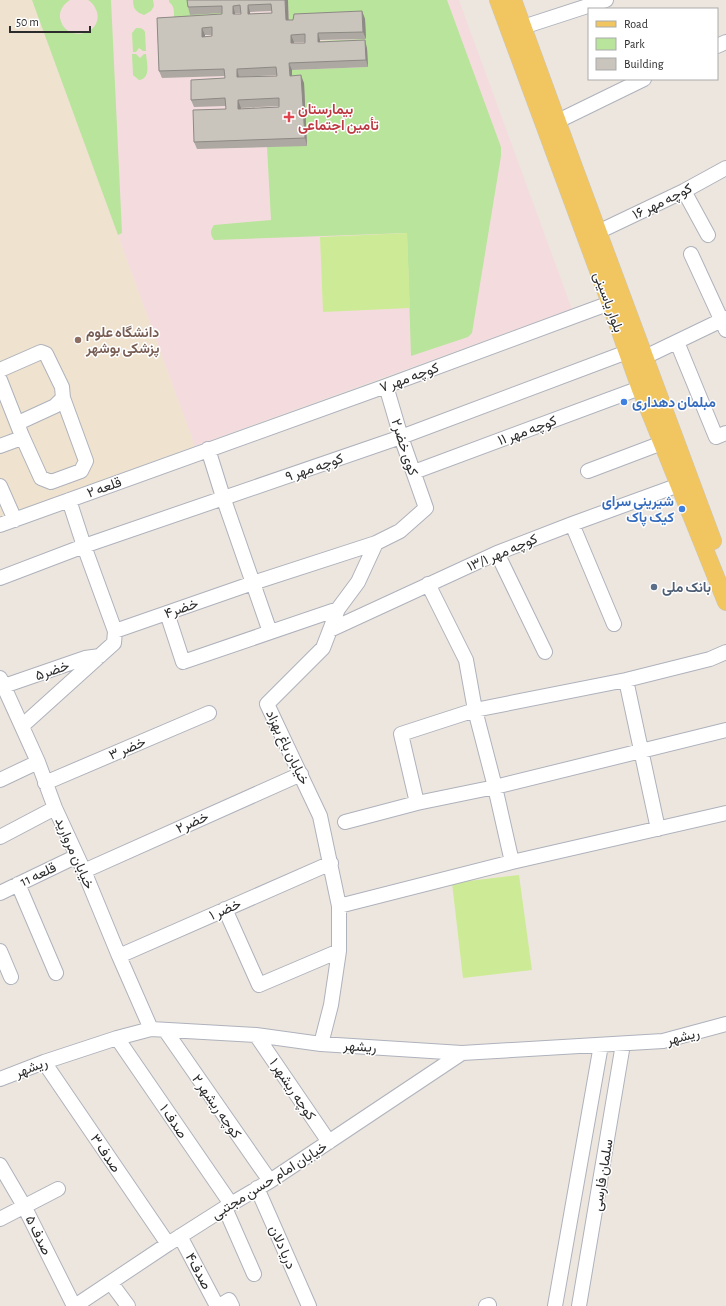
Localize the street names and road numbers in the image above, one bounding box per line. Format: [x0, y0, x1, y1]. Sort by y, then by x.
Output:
street label: کوچه مهر ۱۶ [630, 181, 695, 224]
street label: بلوار یاسینی [590, 270, 625, 335]
street label: کوچه مهر ۷ [378, 361, 441, 397]
street label: کوچه مهر ۱۱ [496, 414, 559, 450]
street label: کوی خضر۲ [387, 417, 420, 478]
street label: کوچه مهر ۹ [284, 452, 346, 486]
street label: قلعه ۲ [85, 475, 124, 501]
street label: کوچه مهر ۱۳/۱ [465, 532, 540, 576]
street label: خضر۴ [163, 597, 200, 622]
street label: خضر۵ [33, 659, 72, 684]
street label: خیابان باغ بهزاد [260, 708, 311, 788]
street label: خضر ۳ [107, 735, 148, 764]
street label: خضر۲ [174, 810, 211, 837]
street label: خیابان مروارید [51, 816, 96, 892]
street label: قلعه 11 [18, 861, 59, 889]
street label: خضر ۱ [207, 897, 244, 924]
street label: ریشهر [664, 1026, 702, 1049]
street label: ریشهر [342, 1039, 377, 1056]
street label: ریشهر [12, 1055, 50, 1082]
street label: کوچه ریشهر ۱ [265, 1056, 318, 1124]
street label: کوچه ریشهر ۲ [187, 1072, 243, 1142]
street label: صدف ۱ [157, 1102, 190, 1141]
street label: صدف ۳ [87, 1132, 123, 1175]
street label: سلمان فارسی [590, 1138, 617, 1212]
street label: خیابان امام حسن مجتبی [209, 1140, 330, 1223]
street label: صدف ۵ [23, 1214, 54, 1258]
street label: دریا دلان [265, 1224, 298, 1272]
street label: صدف۴ [183, 1251, 214, 1292]

